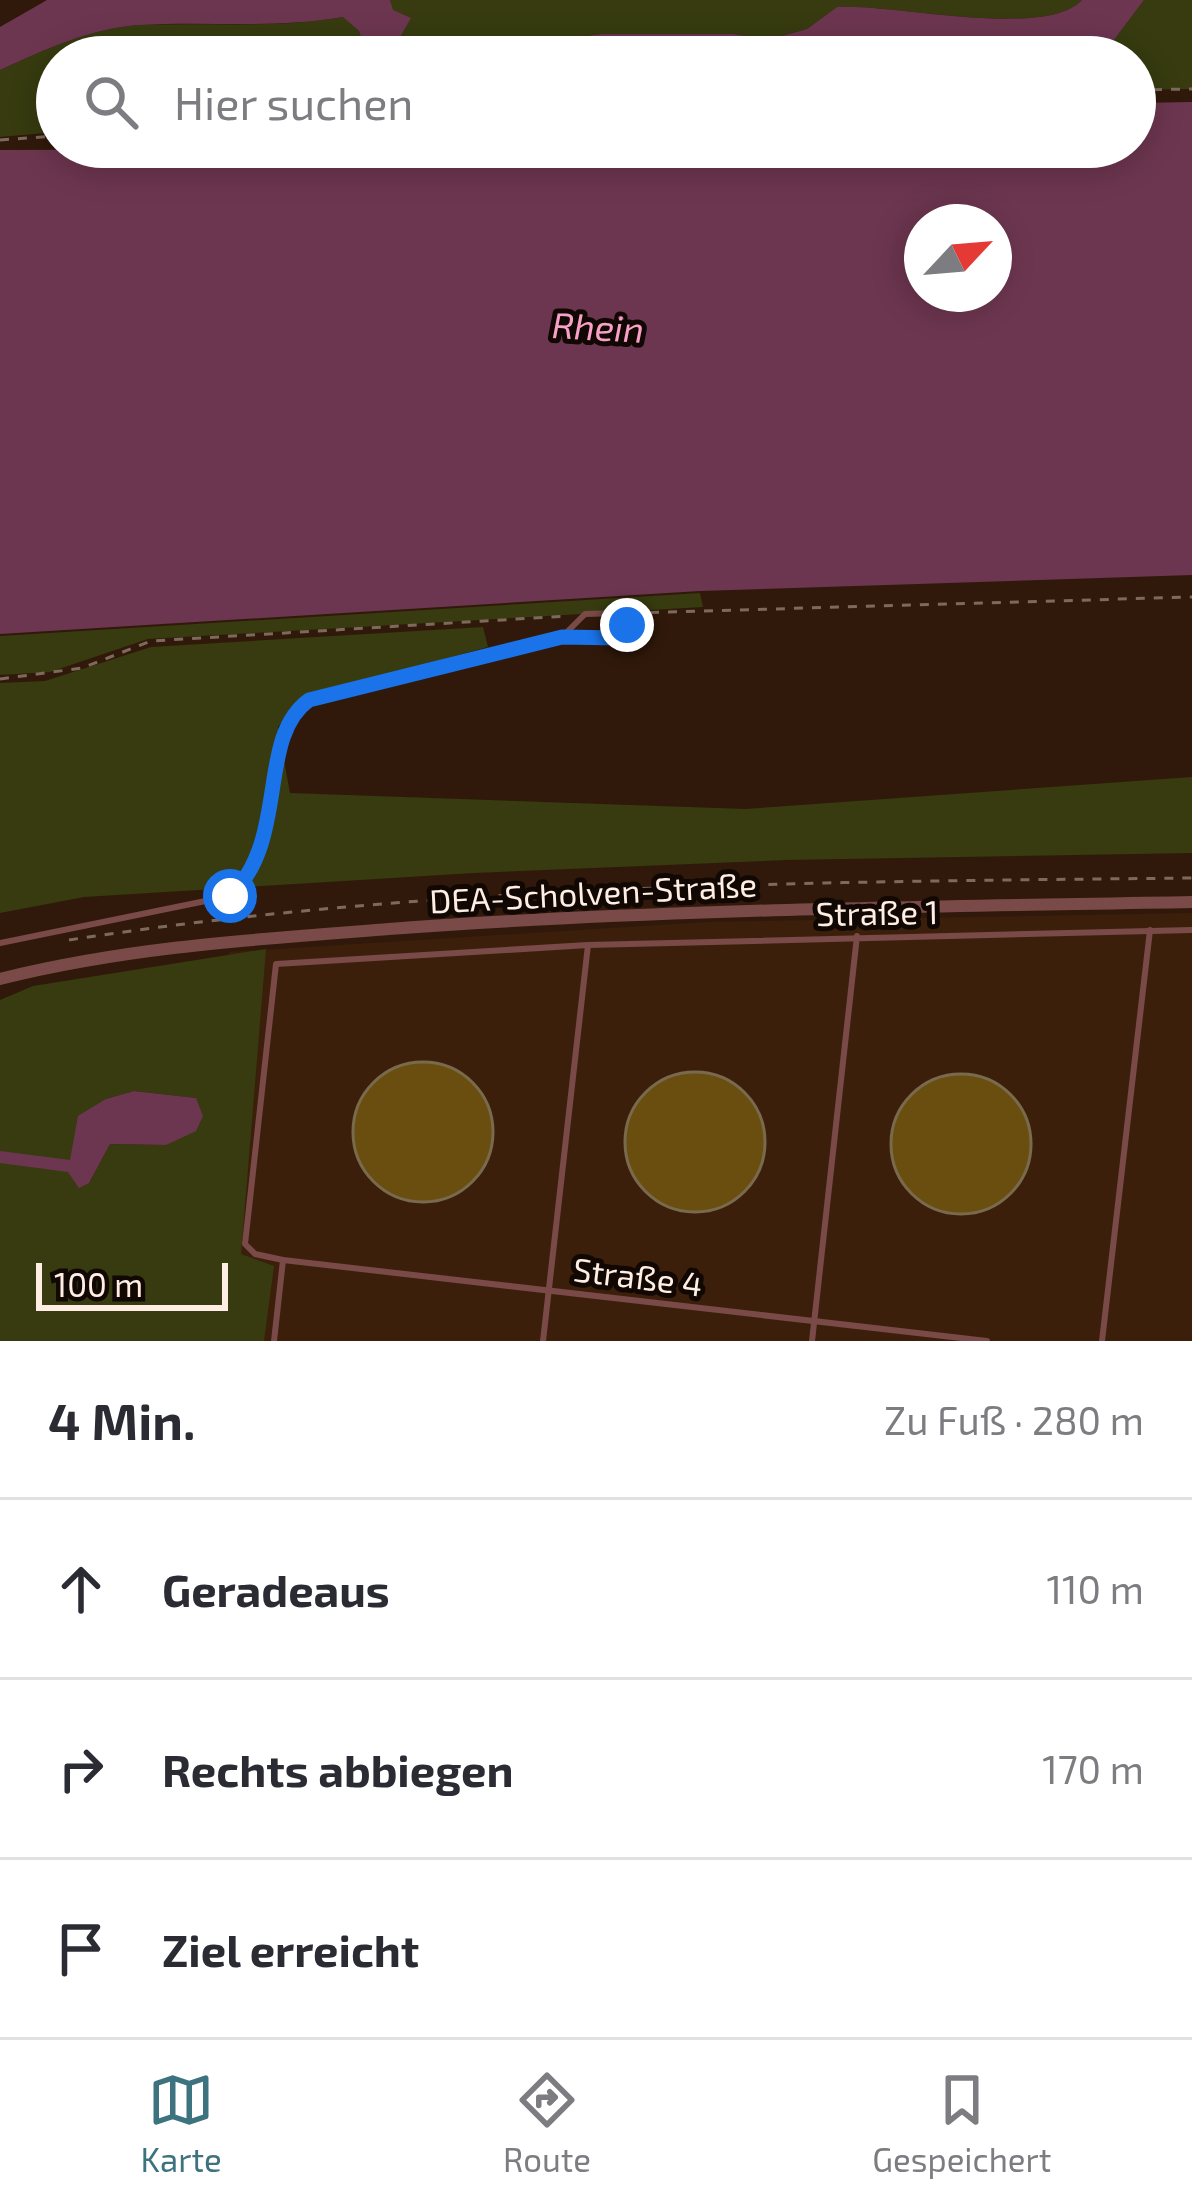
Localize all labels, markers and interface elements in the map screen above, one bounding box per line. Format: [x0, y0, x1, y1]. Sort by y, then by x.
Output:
search box [36, 36, 1156, 168]
icon: search [78, 69, 144, 135]
text: Hier suchen [174, 75, 414, 129]
north arrow [904, 204, 1012, 312]
water label: Rhein [551, 302, 645, 350]
route end [600, 598, 654, 652]
street label: DEA-Scholven-Straße [428, 863, 758, 921]
route start [203, 869, 257, 923]
street label: Straße 1 [815, 891, 939, 933]
street label: Straße 4 [571, 1248, 705, 1304]
scale bar [36, 1257, 228, 1310]
text: 100 m [54, 1264, 143, 1304]
text: 4 Min. [48, 1389, 195, 1450]
text: Zu Fuß · 280 m [884, 1396, 1144, 1443]
icon: ahead [48, 1556, 114, 1622]
text: Geradeaus [162, 1562, 390, 1616]
text: 110 m [1047, 1565, 1144, 1612]
icon: right [48, 1736, 114, 1802]
text: Rechts abbiegen [162, 1742, 514, 1796]
text: 170 m [1042, 1745, 1144, 1792]
icon: arrive [48, 1916, 114, 1982]
text: Ziel erreicht [162, 1922, 419, 1976]
tab: Karte [141, 2067, 222, 2179]
tab: Route [503, 2067, 591, 2179]
tab: Gespeichert [872, 2067, 1051, 2179]

